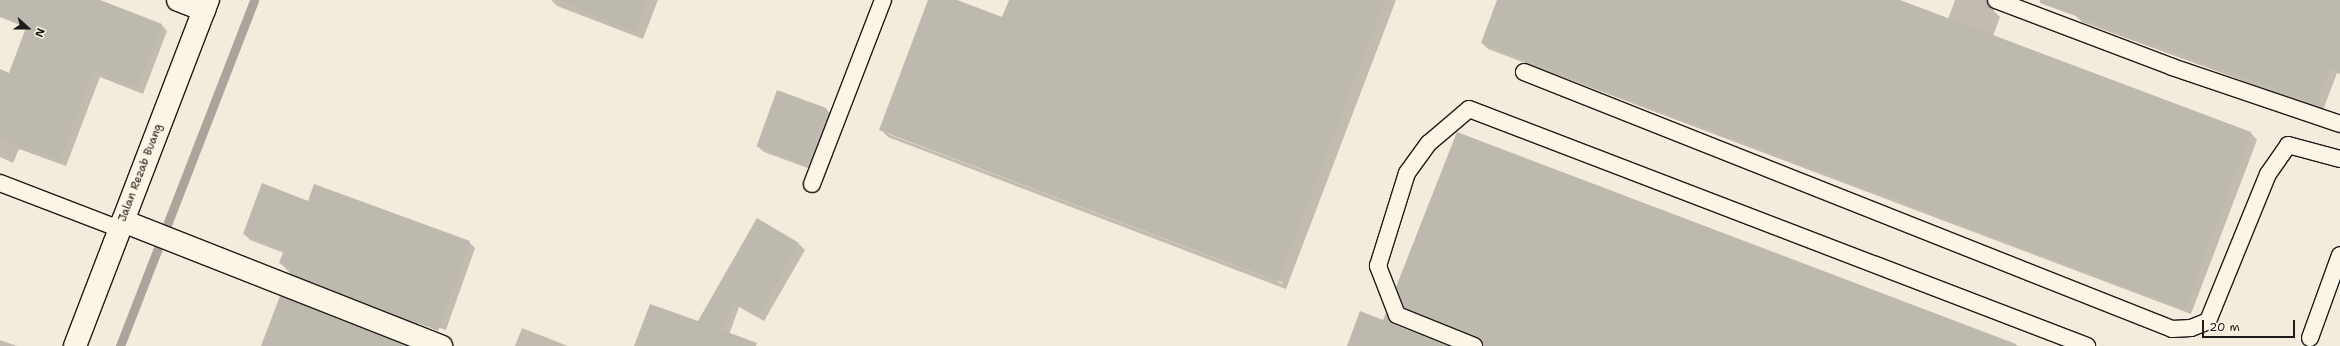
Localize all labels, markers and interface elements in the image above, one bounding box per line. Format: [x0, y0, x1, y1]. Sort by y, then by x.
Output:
north arrow [8, 8, 48, 48]
text: N [31, 26, 48, 39]
street label: Jalan Rezab Buang [116, 122, 166, 224]
scale bar [2204, 312, 2297, 338]
text: 20 m [2209, 319, 2240, 335]

